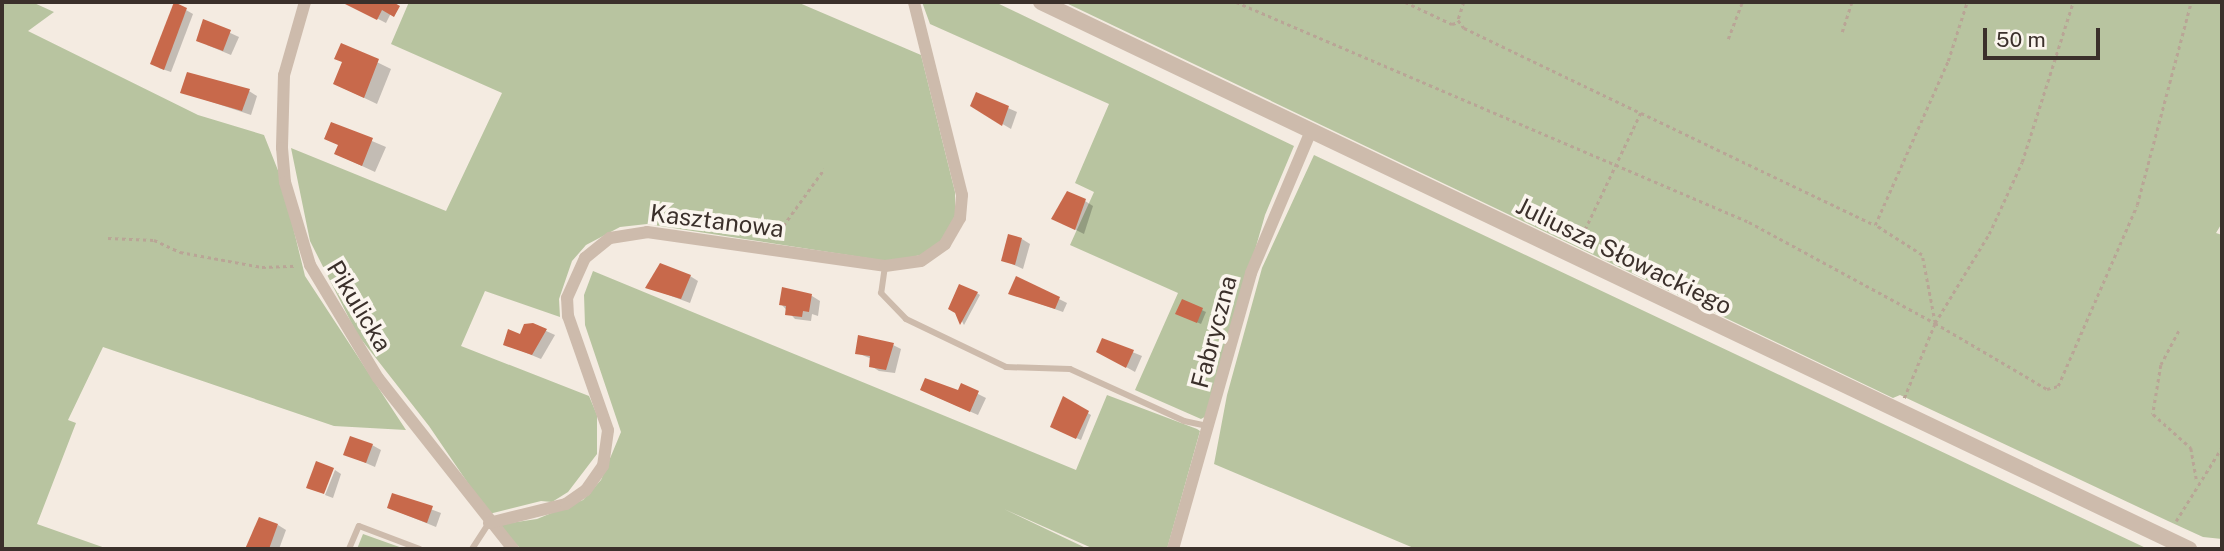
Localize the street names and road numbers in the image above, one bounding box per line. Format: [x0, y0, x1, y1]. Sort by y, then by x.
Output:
street label: Juliusza Słowackiego [1512, 191, 1736, 321]
street label: Kasztanowa [649, 199, 785, 243]
street label: Pikulicka [321, 255, 397, 357]
street label: Fabryczna [1185, 273, 1243, 391]

